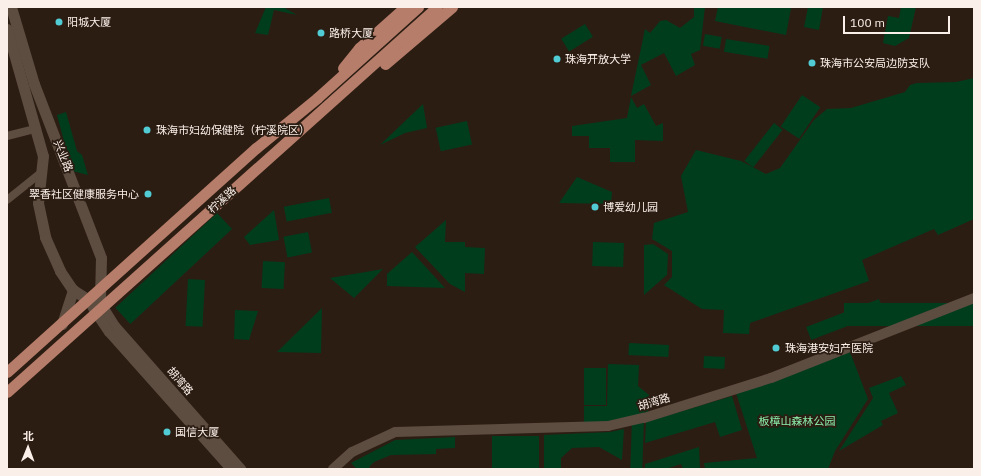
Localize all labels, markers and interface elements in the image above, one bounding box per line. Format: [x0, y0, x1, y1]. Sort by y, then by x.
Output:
scale bar [845, 8, 952, 34]
place label: 阳城大厦 [67, 15, 111, 29]
text: 100 m [850, 15, 885, 30]
marker: 阳城大厦 [54, 17, 64, 27]
place label: 路桥大厦 [329, 26, 373, 40]
marker: 路桥大厦 [316, 28, 326, 38]
place label: 珠海开放大学 [565, 52, 631, 66]
marker: 珠海开放大学 [552, 54, 562, 64]
place label: 珠海市公安局边防支队 [820, 56, 930, 70]
marker: 珠海市公安局边防支队 [807, 58, 817, 68]
place label: 珠海市妇幼保健院（柠溪院区） [156, 123, 310, 137]
marker: 珠海市妇幼保健院（柠溪院区） [141, 124, 153, 136]
street label: 兴业路 [51, 138, 75, 174]
street label: 柠溪路 [205, 184, 239, 216]
place label: 翠香社区健康服务中心 [29, 187, 139, 201]
marker: 翠香社区健康服务中心 [142, 188, 154, 200]
place label: 博爱幼儿园 [603, 200, 658, 214]
marker: 博爱幼儿园 [590, 202, 600, 212]
place label: 珠海港安妇产医院 [785, 341, 873, 355]
marker: 珠海港安妇产医院 [770, 342, 782, 354]
street label: 胡湾路 [164, 364, 196, 398]
street label: 胡湾路 [636, 391, 672, 413]
park label: 板樟山森林公园 [759, 414, 835, 428]
place label: 国信大厦 [175, 425, 219, 439]
marker: 国信大厦 [162, 427, 172, 437]
north arrow [8, 428, 48, 468]
text: 北 [23, 429, 34, 443]

